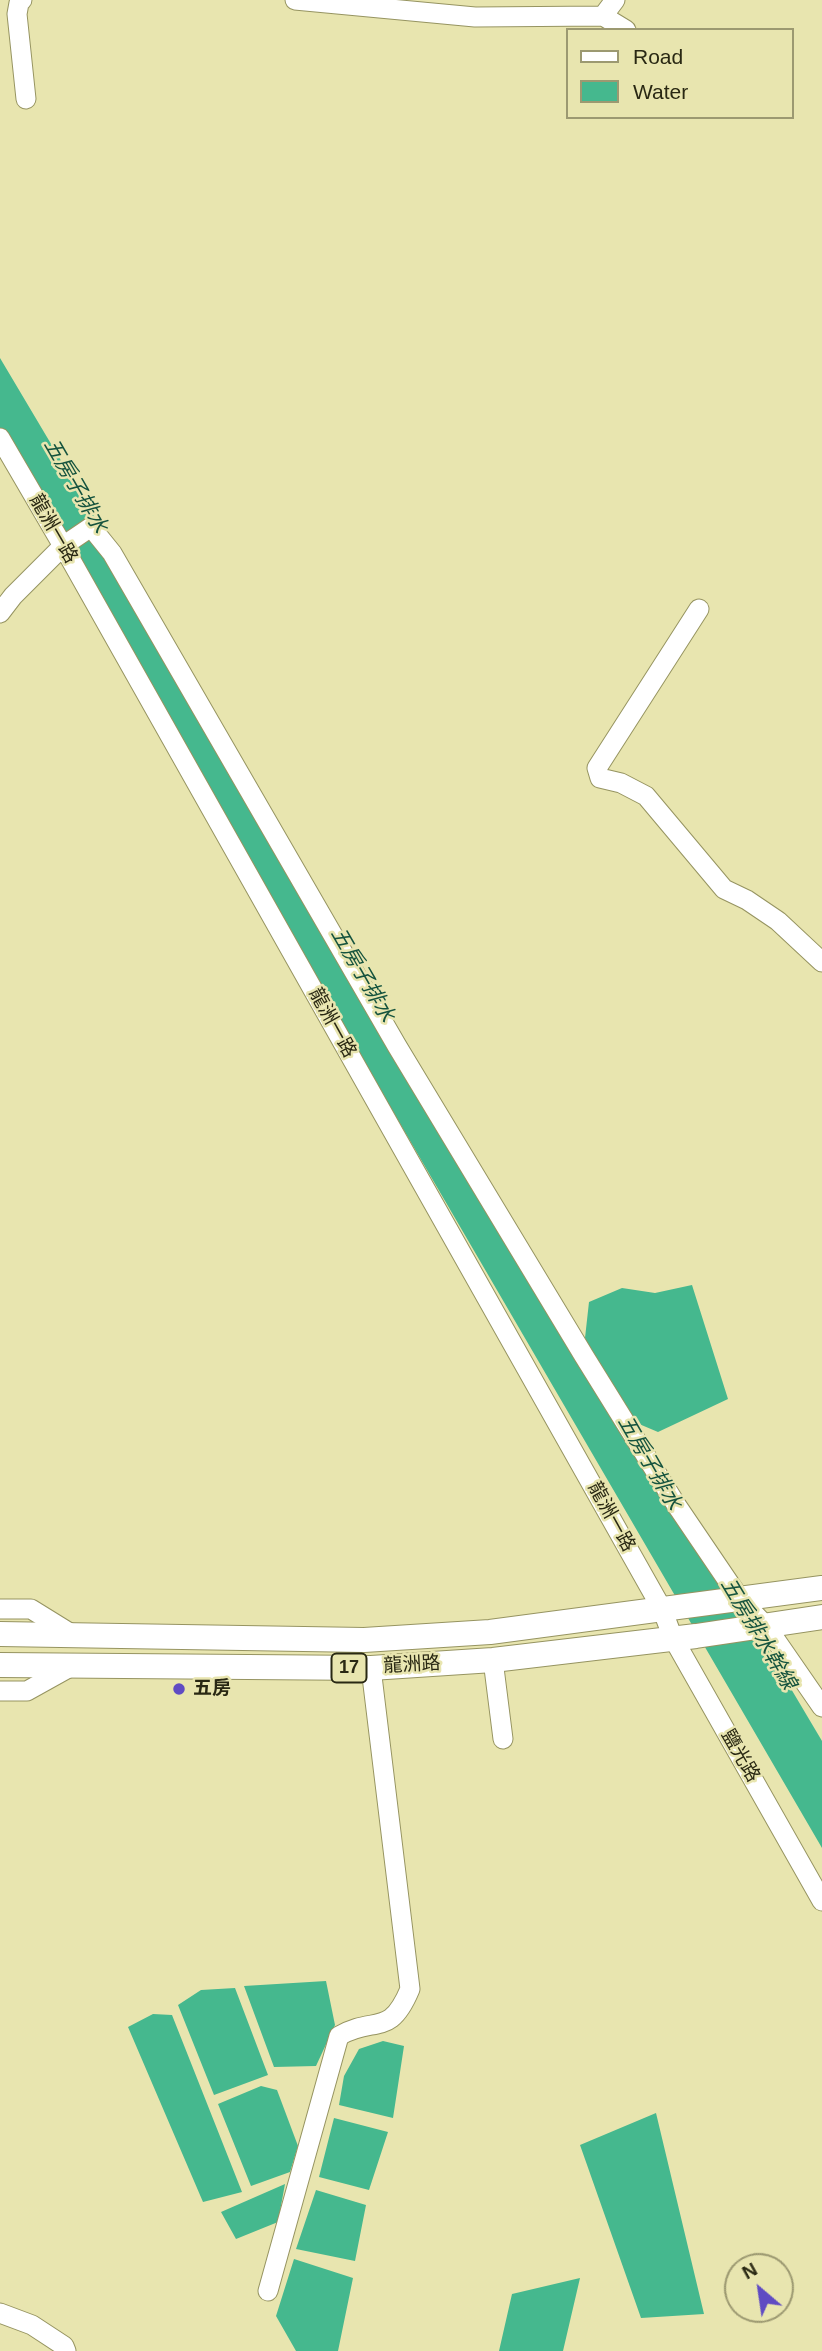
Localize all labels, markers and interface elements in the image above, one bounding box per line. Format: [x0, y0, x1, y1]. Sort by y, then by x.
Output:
legend [566, 28, 794, 119]
text: Road [633, 45, 683, 68]
text: Water [633, 80, 688, 103]
water label: 五房子排水 [38, 434, 112, 538]
street label: 龍洲一路 [24, 490, 82, 568]
water label: 五房子排水 [325, 923, 399, 1027]
street label: 龍洲一路 [304, 984, 360, 1062]
water label: 五房子排水 [612, 1411, 686, 1515]
street label: 龍洲一路 [583, 1478, 639, 1556]
water label: 五房排水幹線 [715, 1574, 801, 1694]
street label: 龍洲路 [383, 1652, 441, 1678]
road number: 17 [332, 1653, 366, 1682]
place label: 五房 [193, 1678, 231, 1700]
marker: 五房 [171, 1681, 187, 1697]
street label: 鹽光路 [716, 1726, 764, 1786]
north arrow [724, 2253, 794, 2323]
text: N [738, 2258, 761, 2283]

